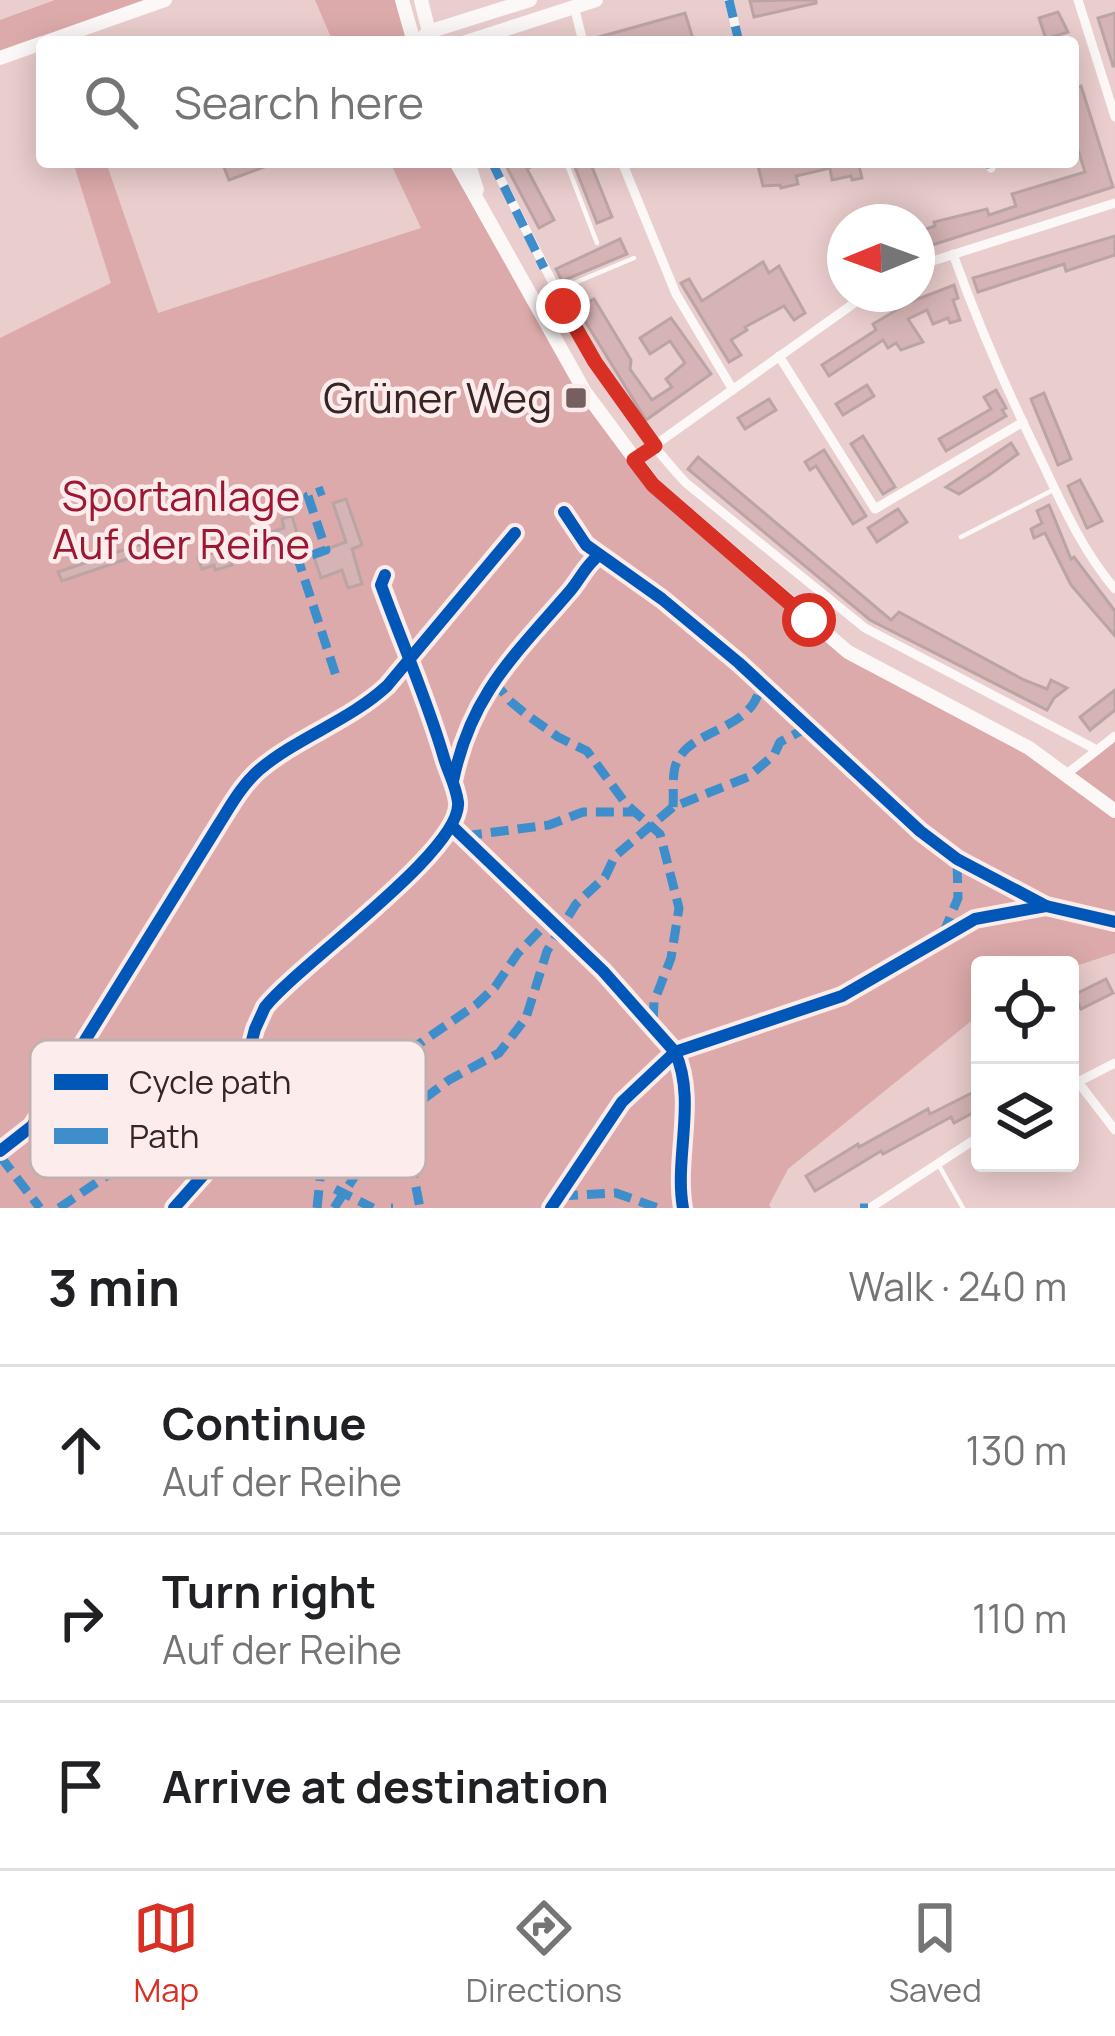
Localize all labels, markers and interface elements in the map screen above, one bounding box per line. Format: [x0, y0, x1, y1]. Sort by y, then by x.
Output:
search box [36, 36, 1079, 168]
icon: search [78, 69, 144, 135]
text: Search here [174, 71, 424, 133]
north arrow [827, 204, 935, 312]
route end [536, 279, 590, 333]
place label: Grüner Weg [323, 368, 552, 426]
marker: Grüner Weg [563, 385, 589, 411]
park label: Sportanlage Auf der Reihe [52, 466, 310, 572]
route start [782, 593, 836, 647]
map controls [971, 956, 1079, 1172]
button: locate [971, 956, 1079, 1064]
legend [30, 1040, 426, 1178]
text: Cycle path [129, 1059, 291, 1104]
button: layers [971, 1064, 1079, 1172]
text: Path [129, 1113, 199, 1158]
text: 3 min [48, 1252, 180, 1321]
text: Walk · 240 m [849, 1259, 1067, 1313]
text: Continue [162, 1392, 367, 1454]
icon: ahead [48, 1417, 114, 1483]
text: 130 m [966, 1423, 1067, 1477]
text: Auf der Reihe [162, 1454, 402, 1508]
text: Turn right [162, 1560, 376, 1622]
icon: right [48, 1585, 114, 1651]
text: 110 m [972, 1591, 1067, 1645]
text: Auf der Reihe [162, 1622, 402, 1676]
icon: arrive [48, 1753, 114, 1819]
text: Arrive at destination [162, 1755, 609, 1817]
tab: Map [133, 1895, 199, 2012]
tab: Directions [466, 1895, 622, 2012]
tab: Saved [889, 1895, 982, 2012]

